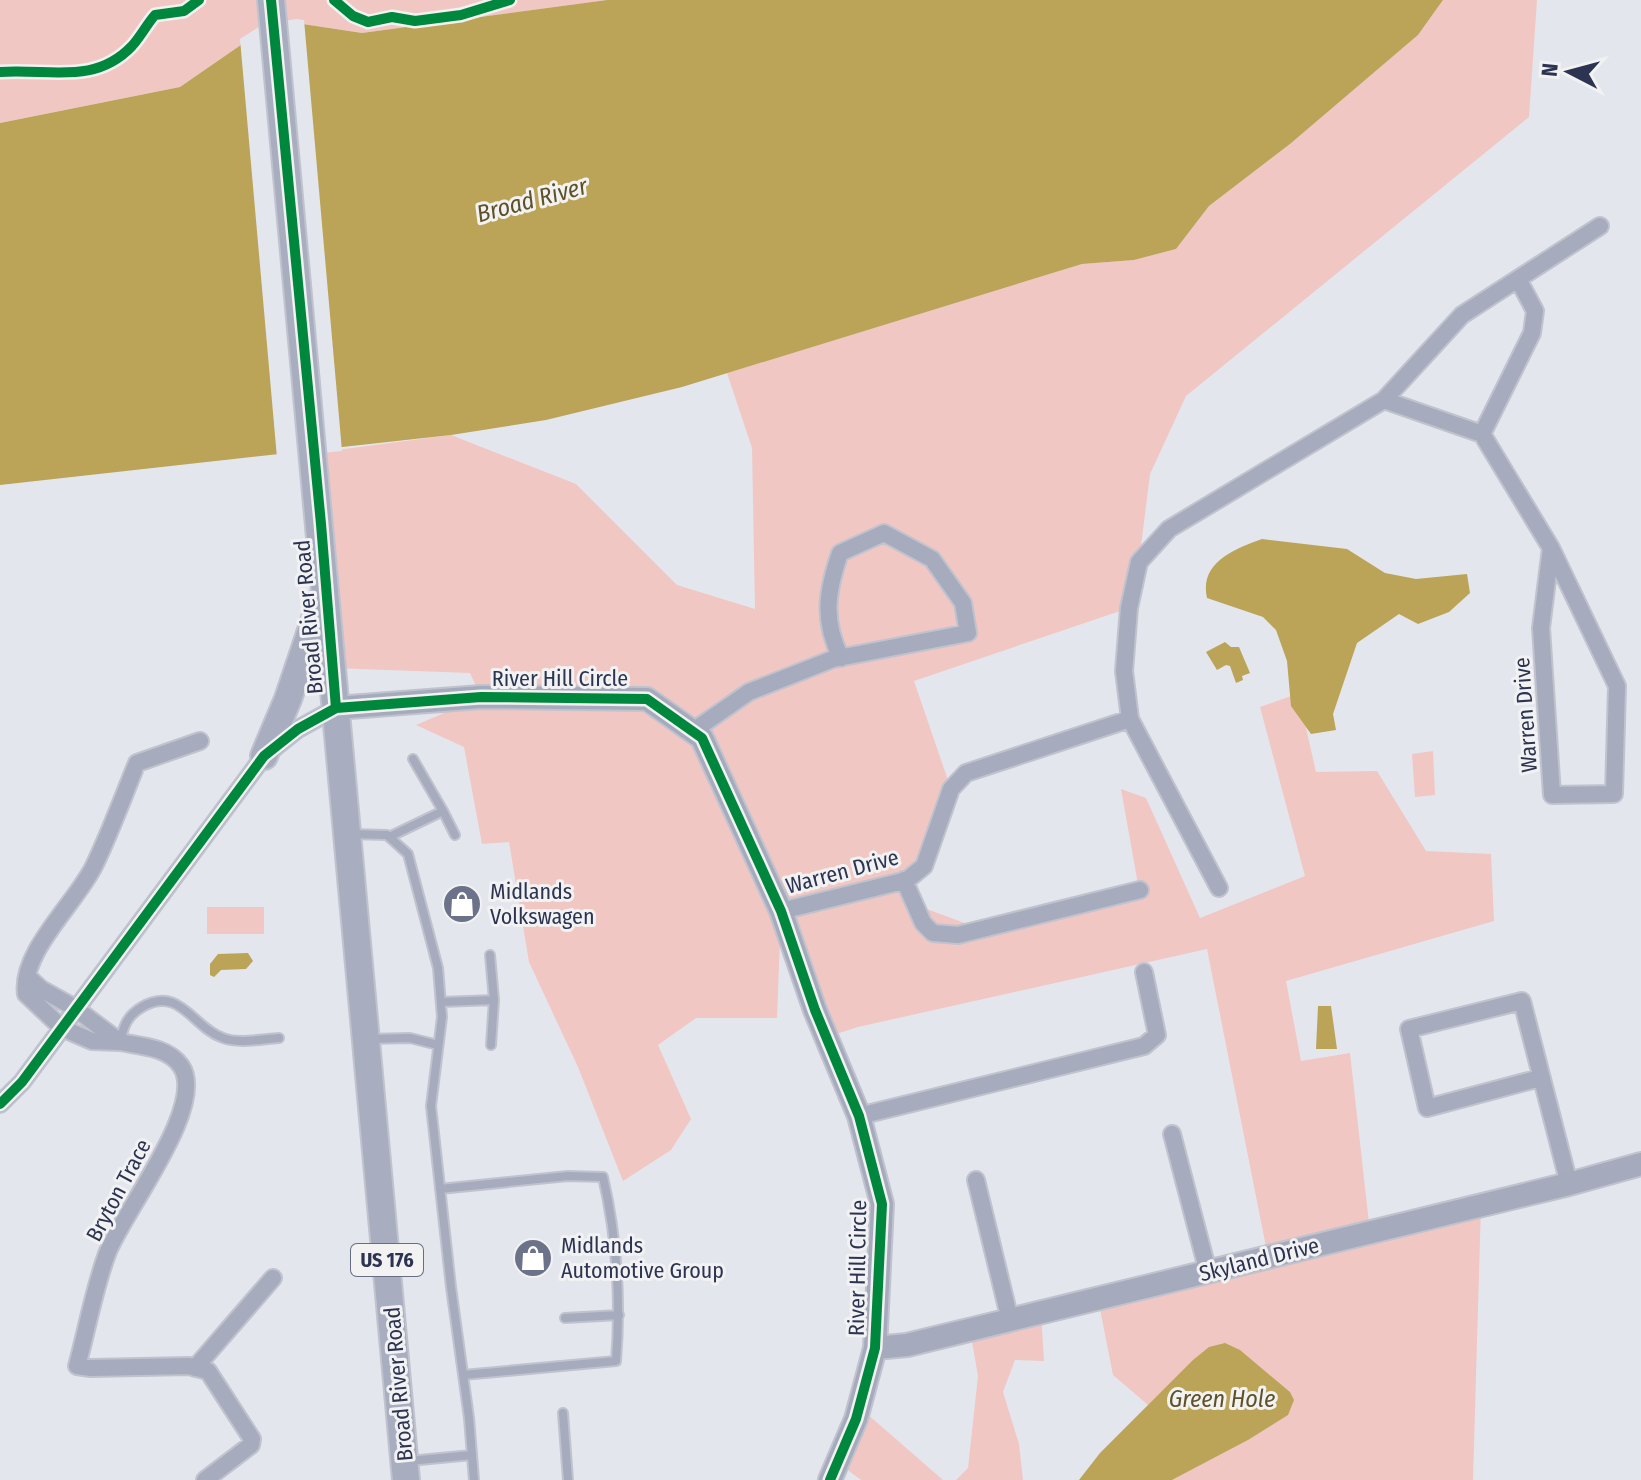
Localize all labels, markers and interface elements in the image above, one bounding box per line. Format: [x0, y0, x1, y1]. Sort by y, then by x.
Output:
north arrow [1529, 32, 1609, 112]
text: N [1535, 62, 1564, 78]
water label: Broad River [474, 172, 591, 228]
street label: Broad River Road [288, 539, 329, 695]
street label: Warren Drive [1508, 656, 1543, 774]
street label: River Hill Circle [492, 665, 628, 692]
street label: Warren Drive [783, 843, 901, 899]
place label: Midlands Volkswagen [490, 878, 595, 930]
shop icon: Midlands Volkswagen [441, 883, 483, 925]
street label: Bryton Trace [80, 1134, 157, 1246]
street label: River Hill Circle [843, 1200, 872, 1336]
place label: Midlands Automotive Group [561, 1232, 724, 1284]
street label: Skyland Drive [1196, 1232, 1322, 1287]
shop icon: Midlands Automotive Group [512, 1237, 554, 1279]
road number: US 176 [351, 1244, 423, 1276]
street label: Broad River Road [378, 1306, 419, 1462]
water label: Green Hole [1169, 1385, 1275, 1413]

